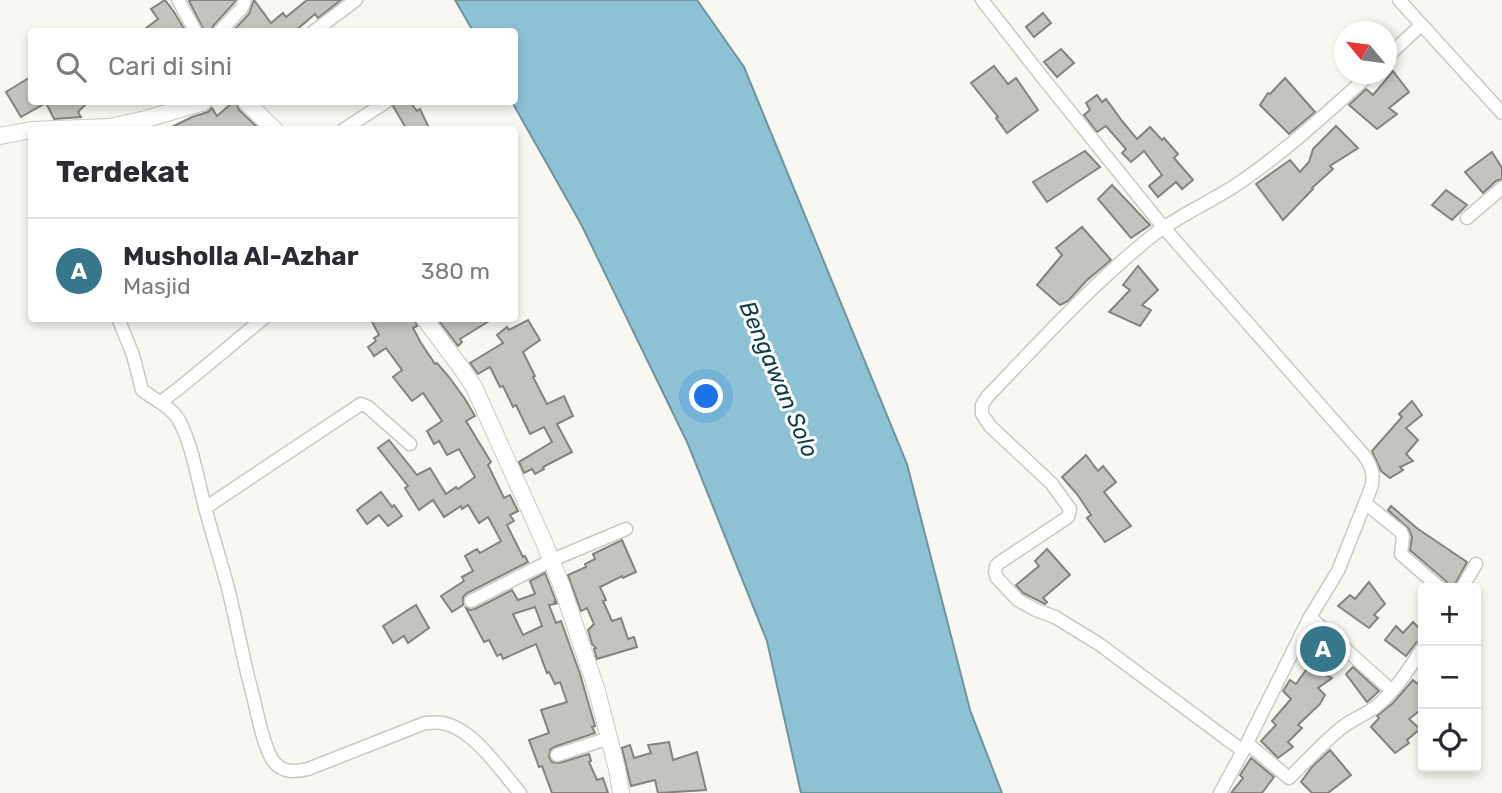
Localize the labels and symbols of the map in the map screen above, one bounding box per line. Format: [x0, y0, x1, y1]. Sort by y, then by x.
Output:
north arrow [1334, 21, 1397, 84]
water label: Bengawan Solo [733, 297, 825, 461]
your location [689, 379, 723, 413]
pin: A [1300, 623, 1346, 675]

